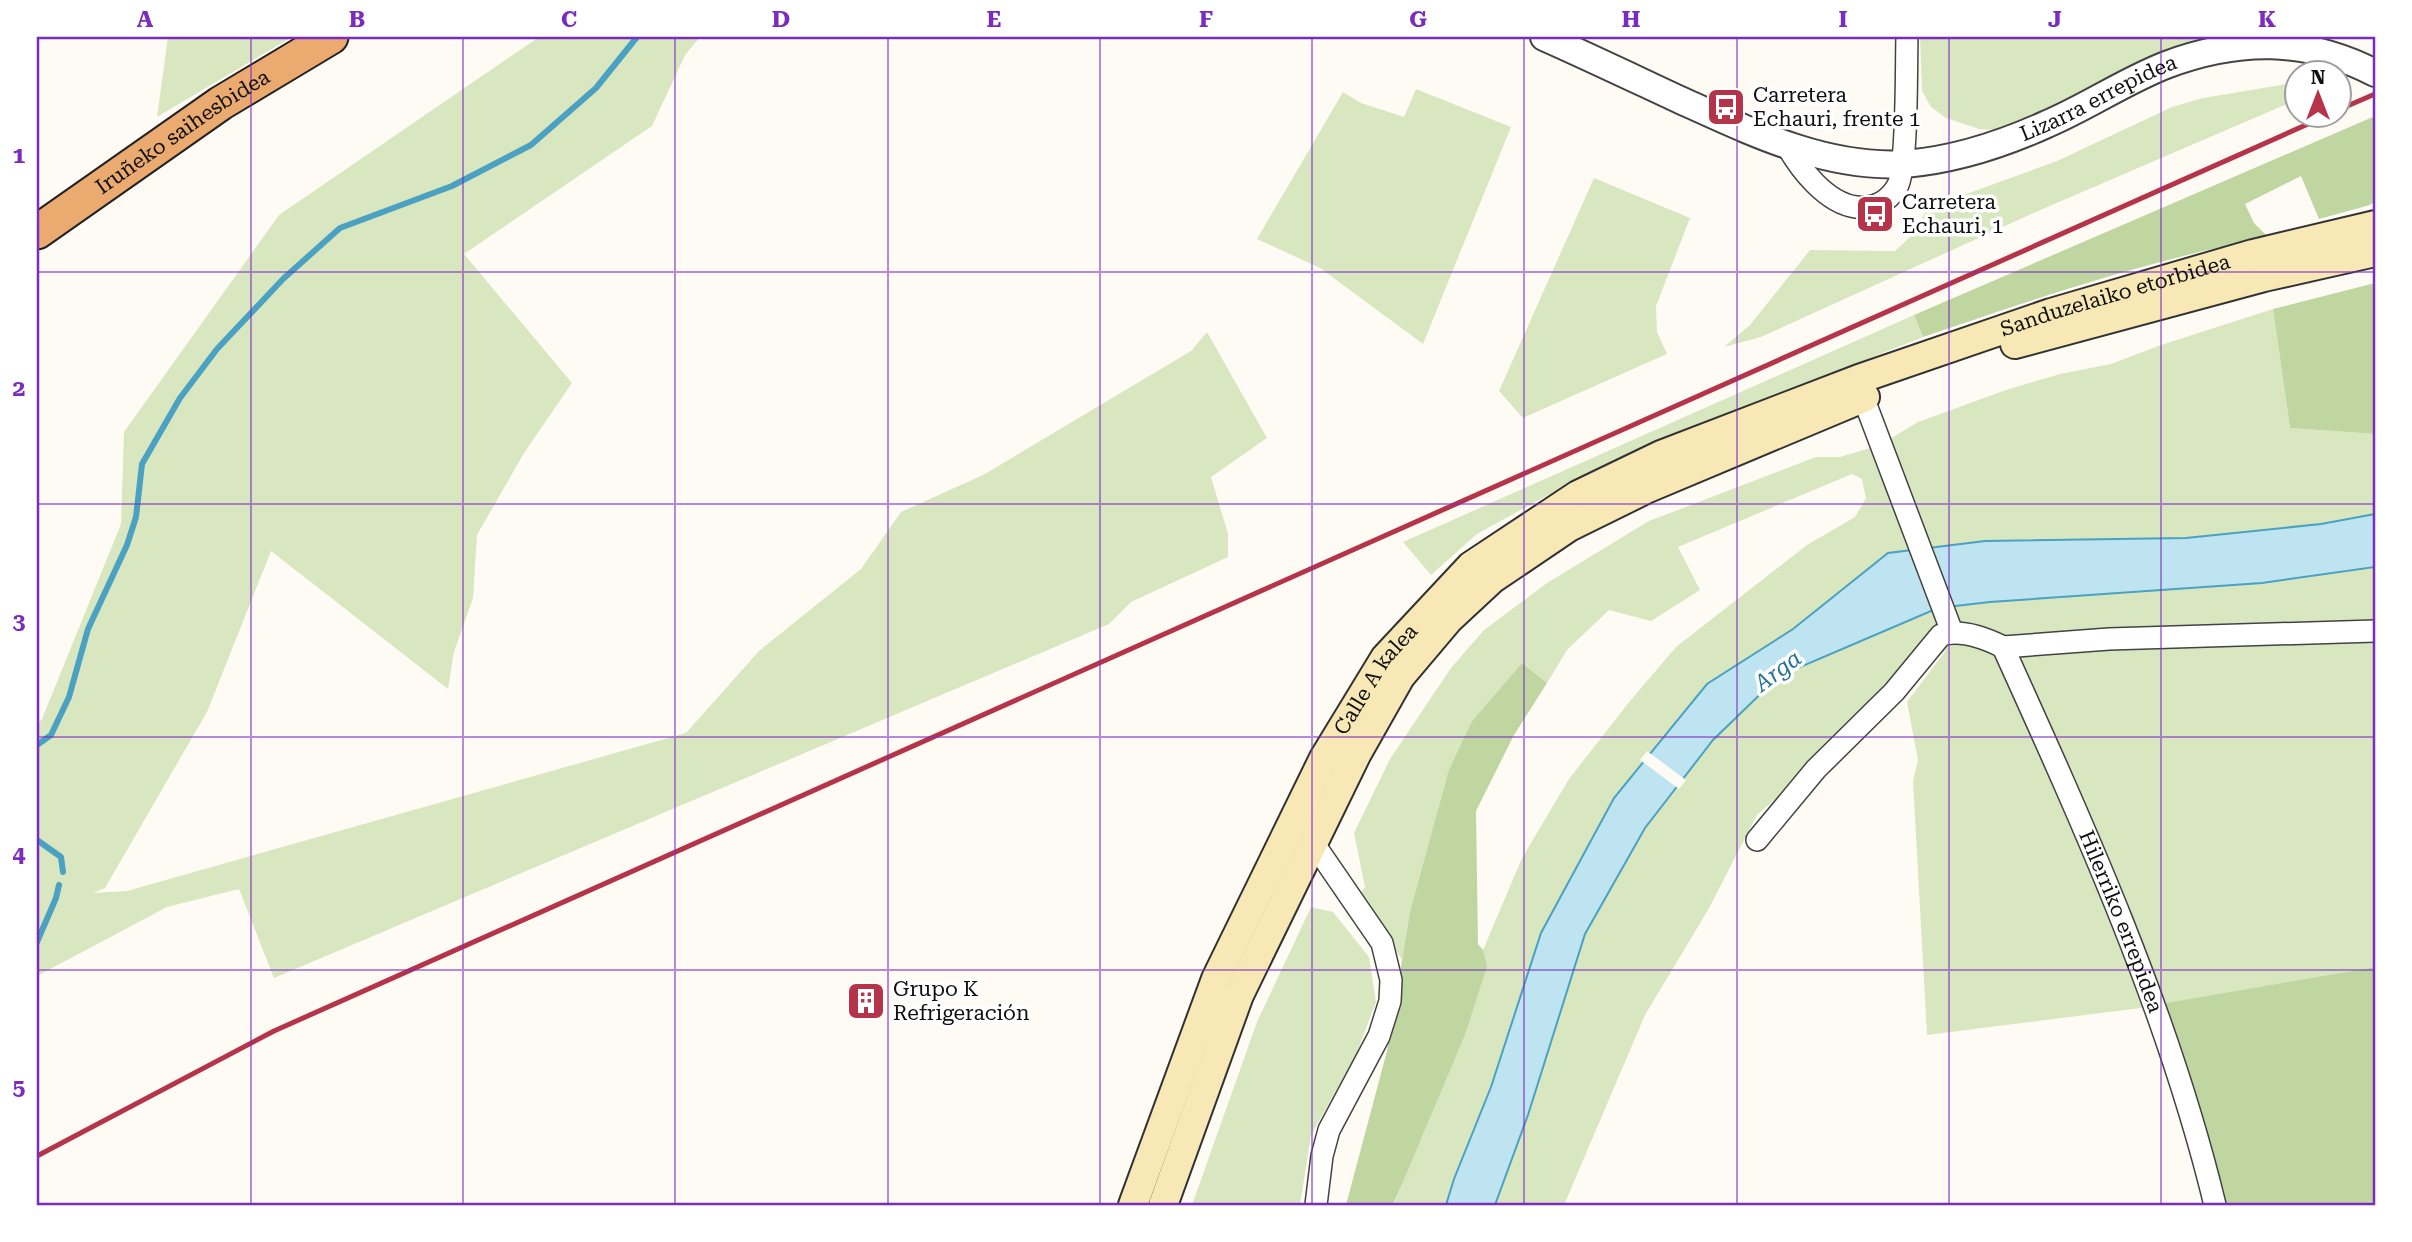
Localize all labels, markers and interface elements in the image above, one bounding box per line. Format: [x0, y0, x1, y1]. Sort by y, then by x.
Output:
text: A [137, 6, 154, 33]
text: B [349, 6, 365, 33]
text: C [561, 6, 577, 33]
text: D [772, 6, 790, 33]
text: E [987, 6, 1001, 33]
text: F [1199, 6, 1213, 33]
text: G [1409, 6, 1427, 33]
text: H [1622, 6, 1641, 33]
text: I [1838, 6, 1848, 33]
text: J [2048, 6, 2062, 33]
text: K [2258, 6, 2276, 33]
street label: Lizarra errepidea [2017, 50, 2181, 146]
north arrow [2282, 60, 2352, 130]
street label: Iruñeko saihesbidea [91, 64, 275, 199]
text: N [2311, 66, 2326, 89]
place label: Carretera Echauri, frente 1 [1753, 83, 1921, 131]
bus stop icon: Carretera Echauri, frente 1 [1705, 86, 1747, 128]
text: 1 [13, 142, 26, 169]
place label: Carretera Echauri, 1 [1902, 190, 2003, 238]
bus stop icon: Carretera Echauri, 1 [1854, 193, 1896, 235]
street label: Sanduzelaiko etorbidea [1997, 249, 2233, 342]
text: 2 [13, 375, 25, 402]
text: 3 [13, 608, 26, 635]
street label: Calle A kalea [1329, 619, 1423, 739]
water label: Arga [1748, 645, 1807, 699]
street label: Hilerriko errepidea [2074, 827, 2168, 1017]
text: 4 [13, 841, 26, 868]
place label: Grupo K Refrigeración [893, 977, 1030, 1025]
building icon: Grupo K Refrigeración [845, 980, 887, 1022]
text: 5 [13, 1074, 26, 1101]

